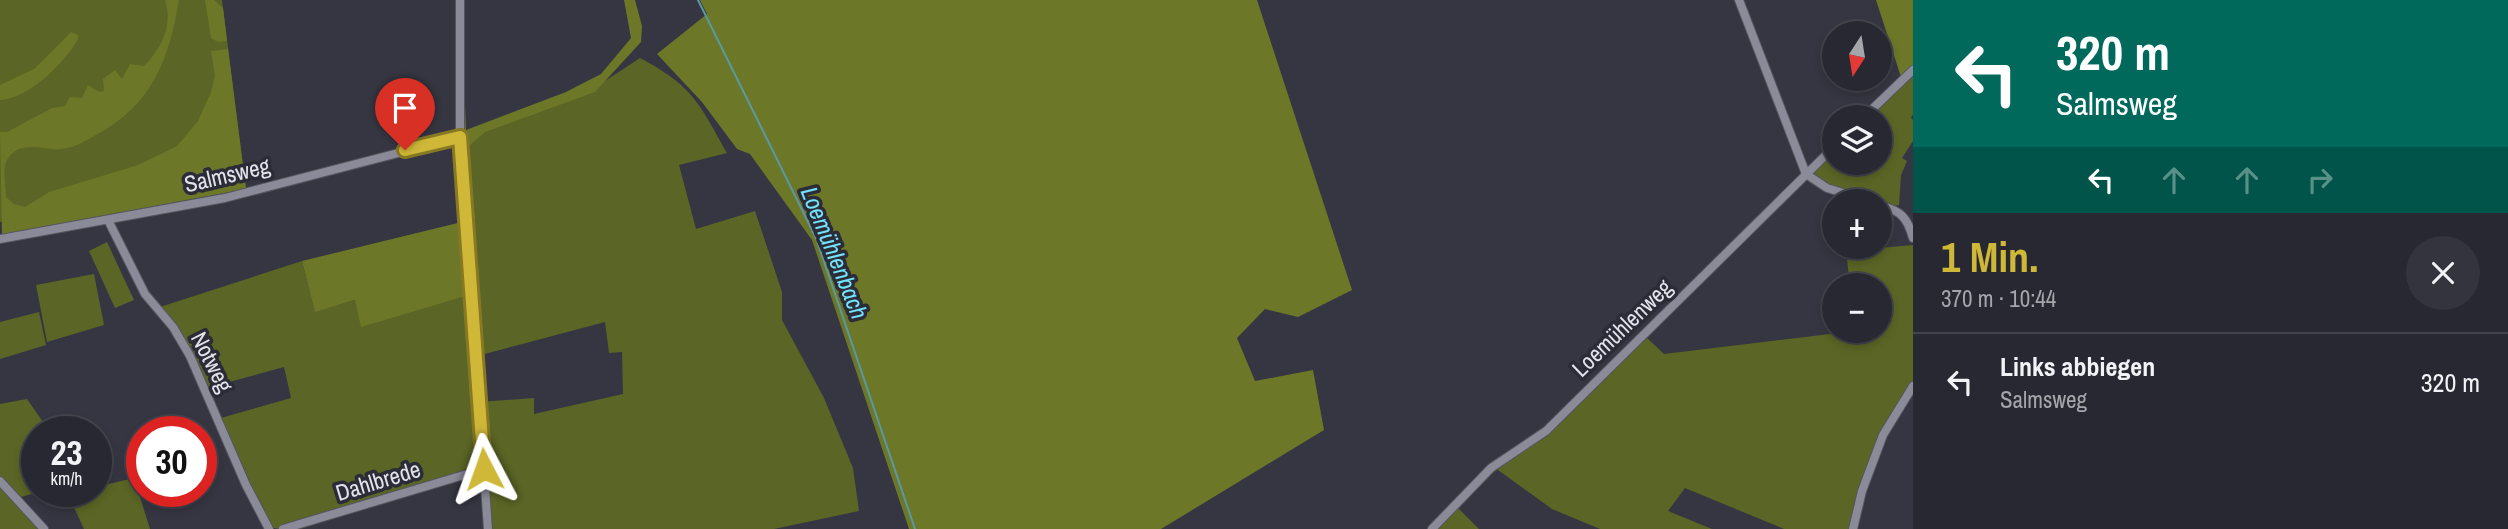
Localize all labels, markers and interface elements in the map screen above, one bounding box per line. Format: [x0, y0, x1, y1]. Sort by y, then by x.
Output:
text: 320 m [2056, 19, 2170, 85]
north arrow [1822, 21, 1892, 91]
map controls [1822, 21, 1892, 343]
icon: left [1941, 28, 2032, 119]
pin [375, 78, 435, 150]
text: Salmsweg [2056, 82, 2177, 125]
icon: arrive [386, 89, 424, 127]
button: layers [1822, 105, 1892, 175]
street label: Salmsweg [181, 150, 273, 199]
icon: left [2082, 161, 2120, 199]
icon: ahead [2155, 161, 2193, 199]
icon: ahead [2228, 161, 2266, 199]
icon: right [2301, 161, 2339, 199]
water label: Loemühlenbach [794, 182, 876, 324]
button: + [1822, 189, 1892, 259]
text: 1 Min. [1941, 229, 2039, 285]
button: close [2406, 236, 2480, 310]
street label: Loemühlenweg [1565, 272, 1679, 383]
button: − [1822, 273, 1892, 343]
text: 370 m · 10:44 [1941, 283, 2056, 314]
street label: Notweg [184, 326, 241, 398]
text: Links abbiegen [2000, 349, 2155, 384]
icon: left [1941, 363, 1979, 401]
text: 320 m [2421, 365, 2480, 400]
text: Salmsweg [2000, 384, 2087, 415]
speed limit sign: 30 [126, 416, 217, 507]
text: 23 [51, 429, 82, 476]
position arrow [447, 432, 521, 506]
street label: Dahlbrede [332, 453, 424, 508]
text: km/h [51, 466, 83, 491]

